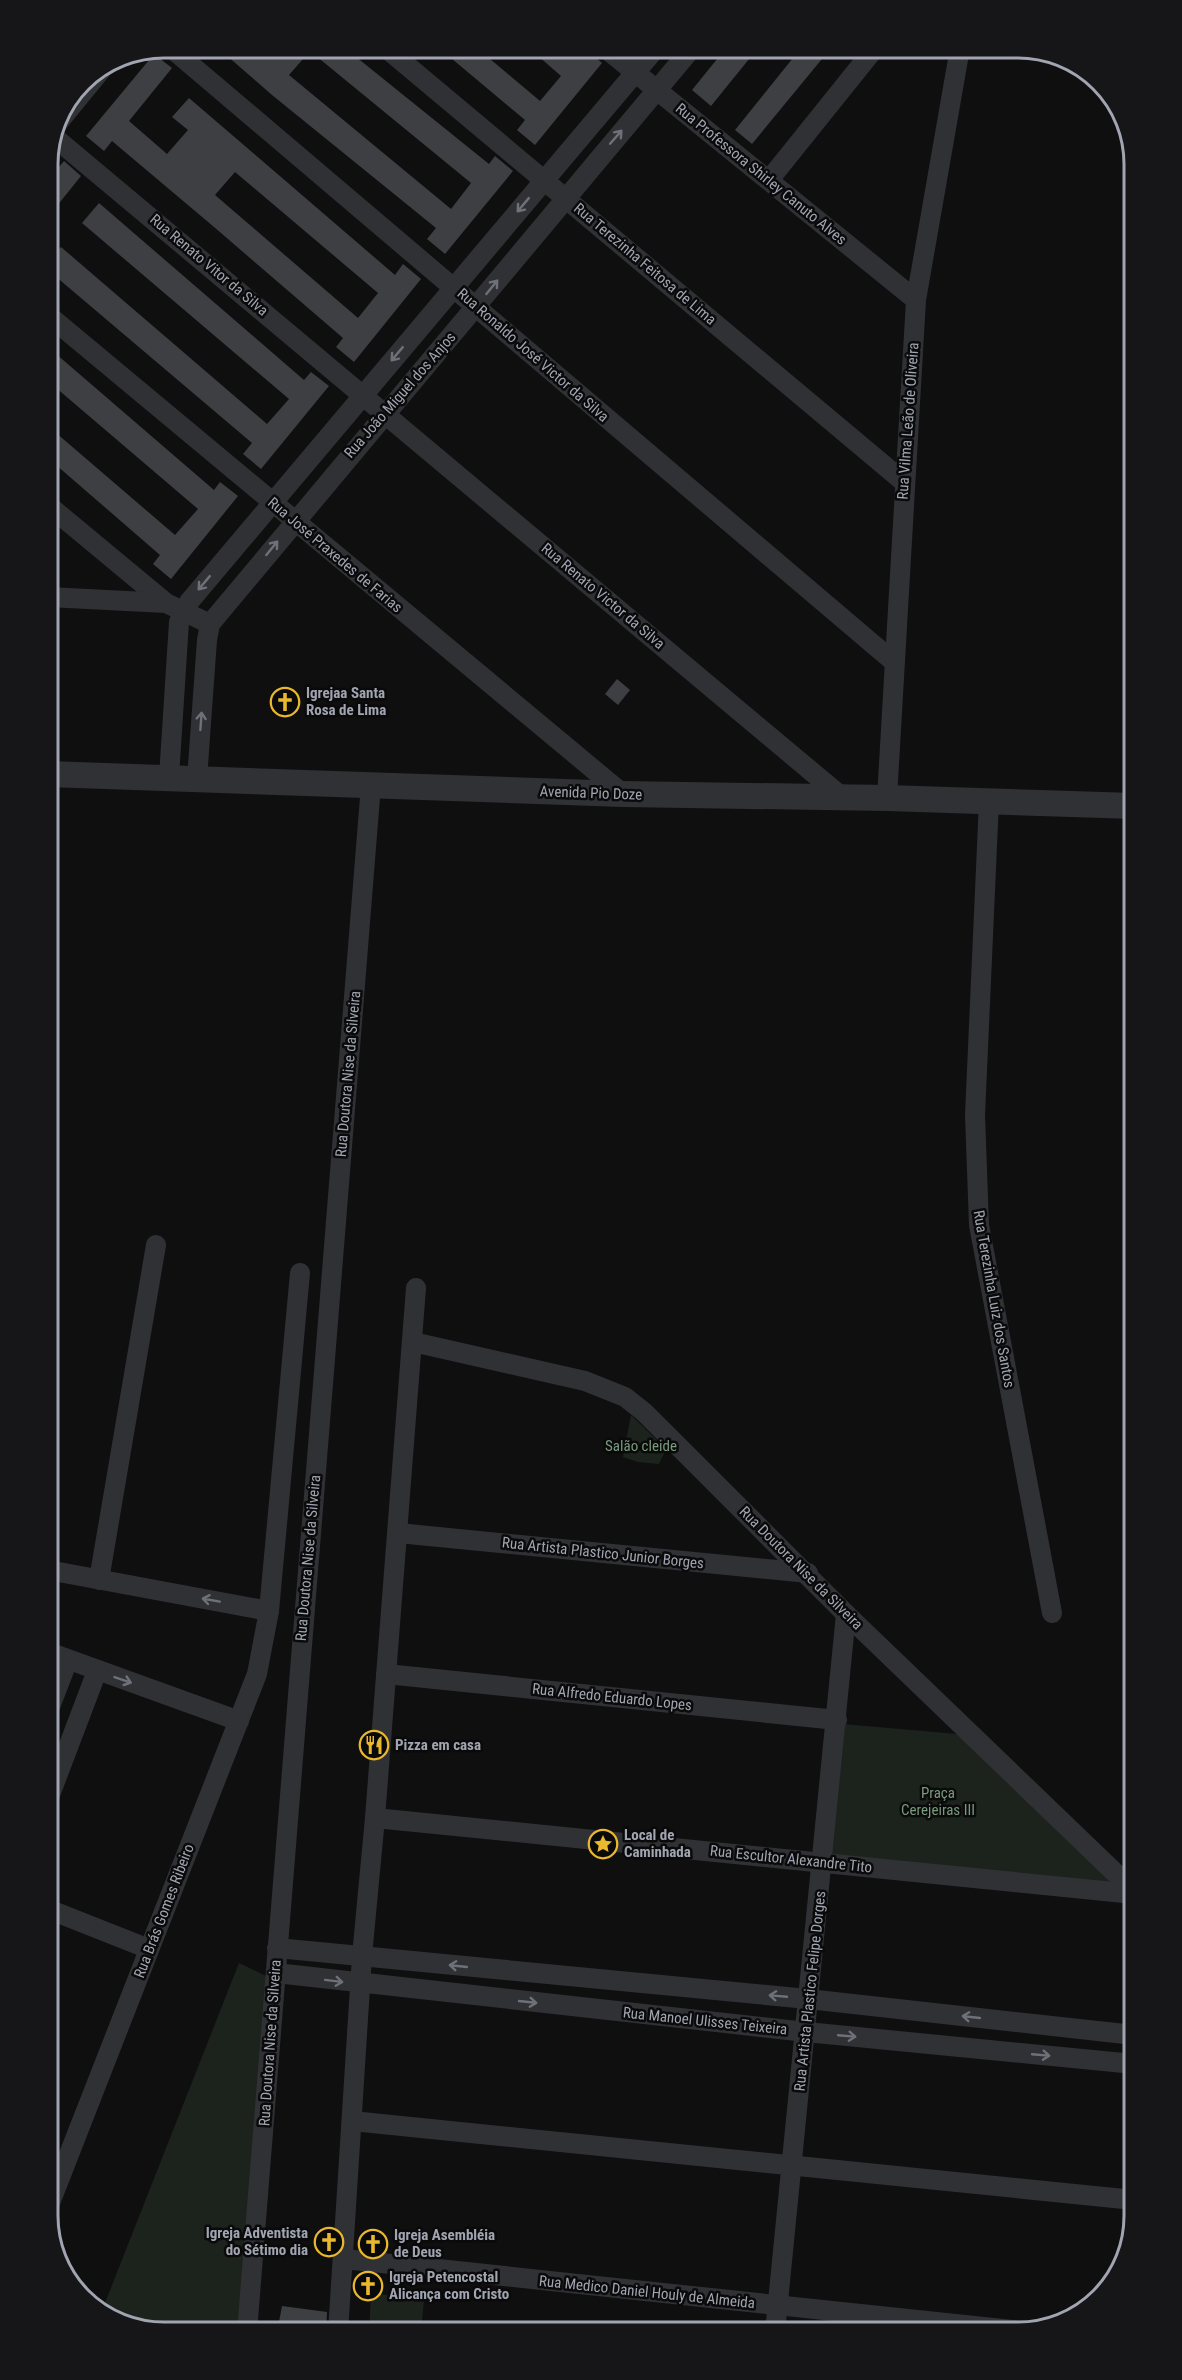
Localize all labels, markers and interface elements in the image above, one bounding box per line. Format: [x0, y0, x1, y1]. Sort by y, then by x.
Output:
street label: Rua Professora Shirley Canuto Alves [672, 99, 850, 249]
one-way arrow [610, 129, 623, 145]
one-way arrow [516, 197, 529, 213]
street label: Rua Terezinha Feitosa de Lima [570, 199, 720, 329]
street label: Rua Renato Vitor da Silva [146, 210, 272, 320]
one-way arrow [486, 279, 499, 295]
street label: Rua Ronaldo José Victor da Silva [454, 284, 612, 426]
street label: Rua João Miguel dos Anjos [340, 328, 460, 462]
street label: Rua Vilma Leão de Oliveira [894, 342, 922, 500]
one-way arrow [391, 346, 404, 362]
street label: Rua José Praxedes de Farias [264, 493, 406, 617]
street label: Rua Renato Victor da Silva [538, 539, 668, 653]
one-way arrow [265, 540, 278, 556]
one-way arrow [198, 575, 211, 591]
place label: Igrejaa Santa Rosa de Lima [306, 684, 386, 719]
church icon: Igrejaa Santa Rosa de Lima [269, 686, 301, 718]
one-way arrow [196, 711, 207, 731]
street label: Avenida Pio Doze [539, 782, 643, 804]
street label: Rua Doutora Nise da Silveira [332, 990, 364, 1158]
street label: Rua Terezinha Luiz dos Santos [970, 1209, 1019, 1389]
park label: Salão cleide [605, 1437, 677, 1455]
street label: Rua Doutora Nise da Silveira [292, 1474, 324, 1642]
street label: Rua Doutora Nise da Silveira [736, 1503, 866, 1633]
street label: Rua Artista Plastico Junior Borges [501, 1533, 705, 1573]
one-way arrow [202, 1594, 221, 1605]
one-way arrow [113, 1675, 131, 1686]
street label: Rua Alfredo Eduardo Lopes [531, 1680, 693, 1714]
restaurant icon: Pizza em casa [358, 1729, 390, 1761]
place label: Pizza em casa [395, 1736, 481, 1754]
park label: Praça Cerejeiras III [901, 1784, 975, 1819]
place label: Local de Caminhada [624, 1826, 691, 1861]
place icon: Local de Caminhada [587, 1828, 619, 1860]
street label: Rua Brás Gomes Ribeiro [130, 1841, 198, 1981]
street label: Rua Escultor Alexandre Tito [709, 1842, 873, 1876]
street label: Rua Artista Plastico Felipe Dorges [791, 1890, 829, 2092]
street label: Rua Doutora Nise da Silveira [255, 1959, 285, 2127]
one-way arrow [449, 1960, 469, 1971]
one-way arrow [324, 1976, 344, 1987]
one-way arrow [768, 1990, 788, 2001]
one-way arrow [518, 1997, 537, 2008]
street label: Rua Manoel Ulisses Teixeira [622, 2003, 788, 2039]
one-way arrow [962, 2011, 982, 2022]
one-way arrow [837, 2031, 857, 2042]
one-way arrow [1031, 2050, 1051, 2061]
place label: Igreja Adventista do Sétimo dia [206, 2224, 308, 2259]
church icon: Igreja Adventista do Sétimo dia [313, 2226, 345, 2258]
place label: Igreja Asembléia de Deus [394, 2226, 495, 2261]
church icon: Igreja Asembléia de Deus [357, 2228, 389, 2260]
place label: Igreja Petencostal Alicança com Cristo [389, 2268, 509, 2303]
church icon: Igreja Petencostal Alicança com Cristo [352, 2270, 384, 2302]
street label: Rua Medico Daniel Houly de Almeida [538, 2272, 756, 2312]

